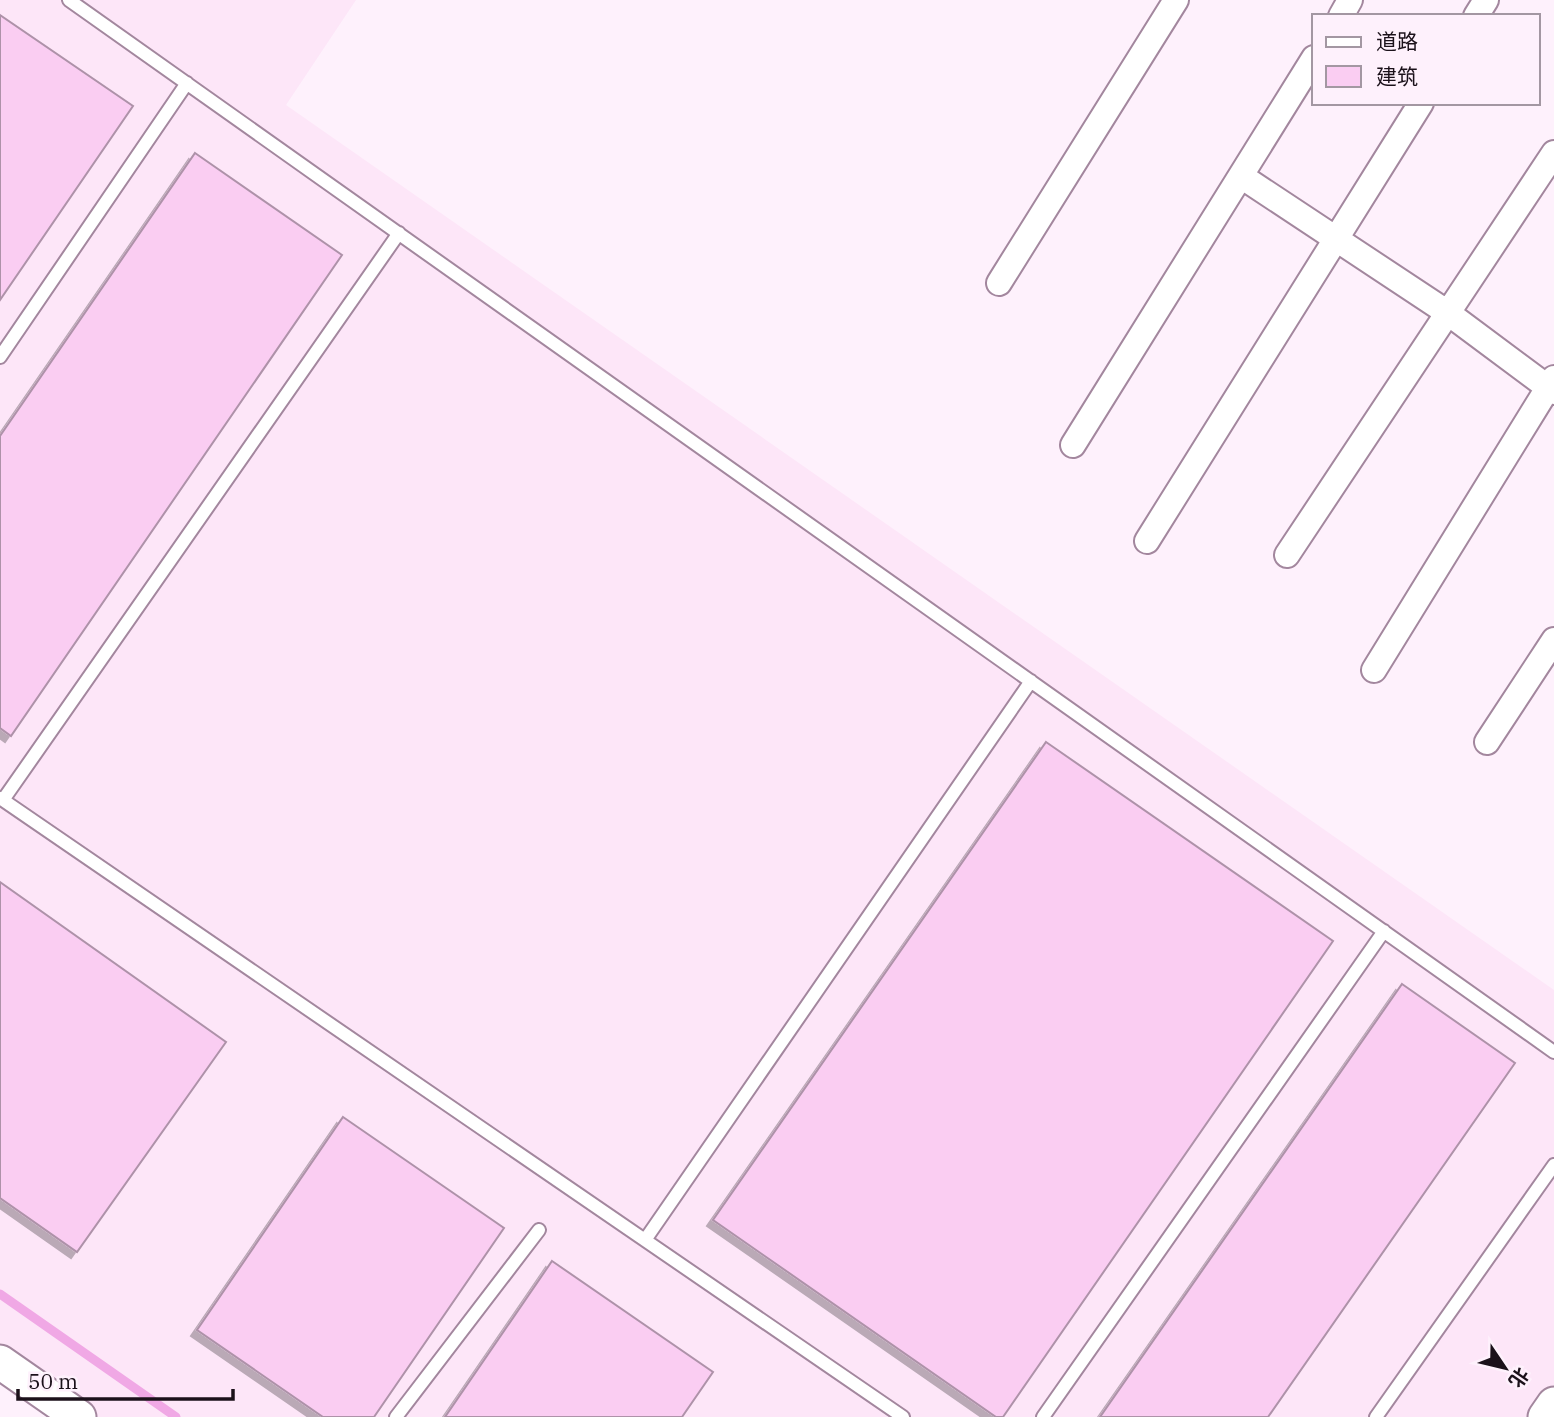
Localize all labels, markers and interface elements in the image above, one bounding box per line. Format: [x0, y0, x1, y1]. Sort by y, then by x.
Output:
legend [1312, 14, 1540, 105]
text: 道路 [1376, 27, 1418, 55]
text: 建筑 [1376, 62, 1418, 90]
north arrow [1470, 1333, 1540, 1403]
scale bar [18, 1358, 233, 1402]
text: 北 [1504, 1363, 1534, 1392]
text: 50 m [28, 1367, 78, 1395]

